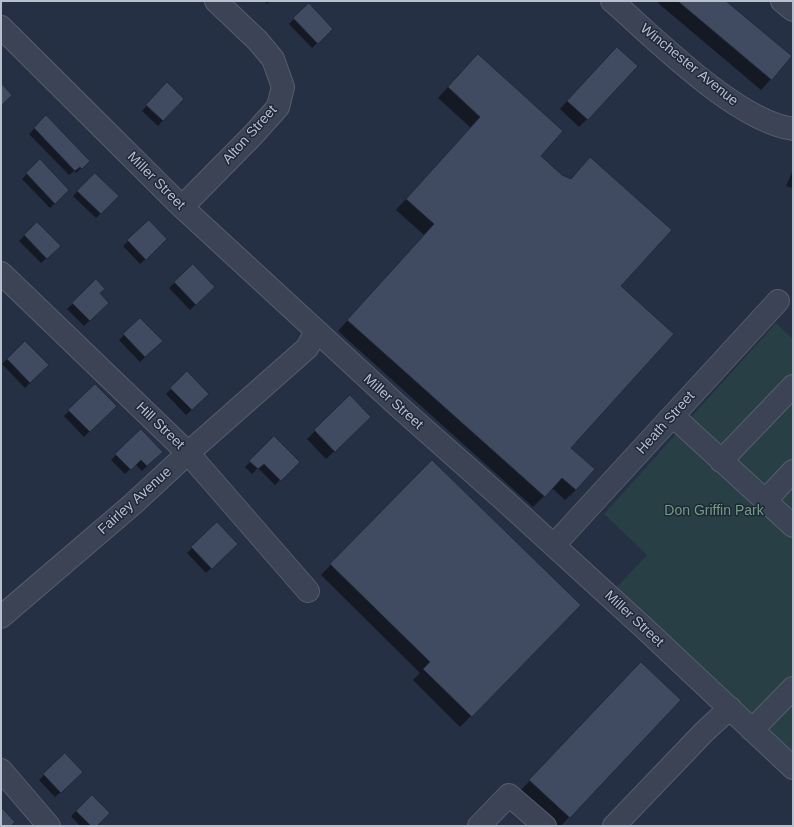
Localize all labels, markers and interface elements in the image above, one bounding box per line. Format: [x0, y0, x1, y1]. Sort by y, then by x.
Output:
street label: Winchester Avenue [637, 20, 741, 110]
street label: Alton Street [219, 102, 281, 168]
street label: Miller Street [124, 149, 188, 213]
street label: Miller Street [360, 371, 426, 433]
street label: Heath Street [633, 388, 699, 458]
street label: Hill Street [132, 399, 188, 453]
street label: Fairley Avenue [95, 464, 175, 538]
park label: Don Griffin Park [664, 503, 764, 519]
street label: Miller Street [601, 587, 667, 651]

